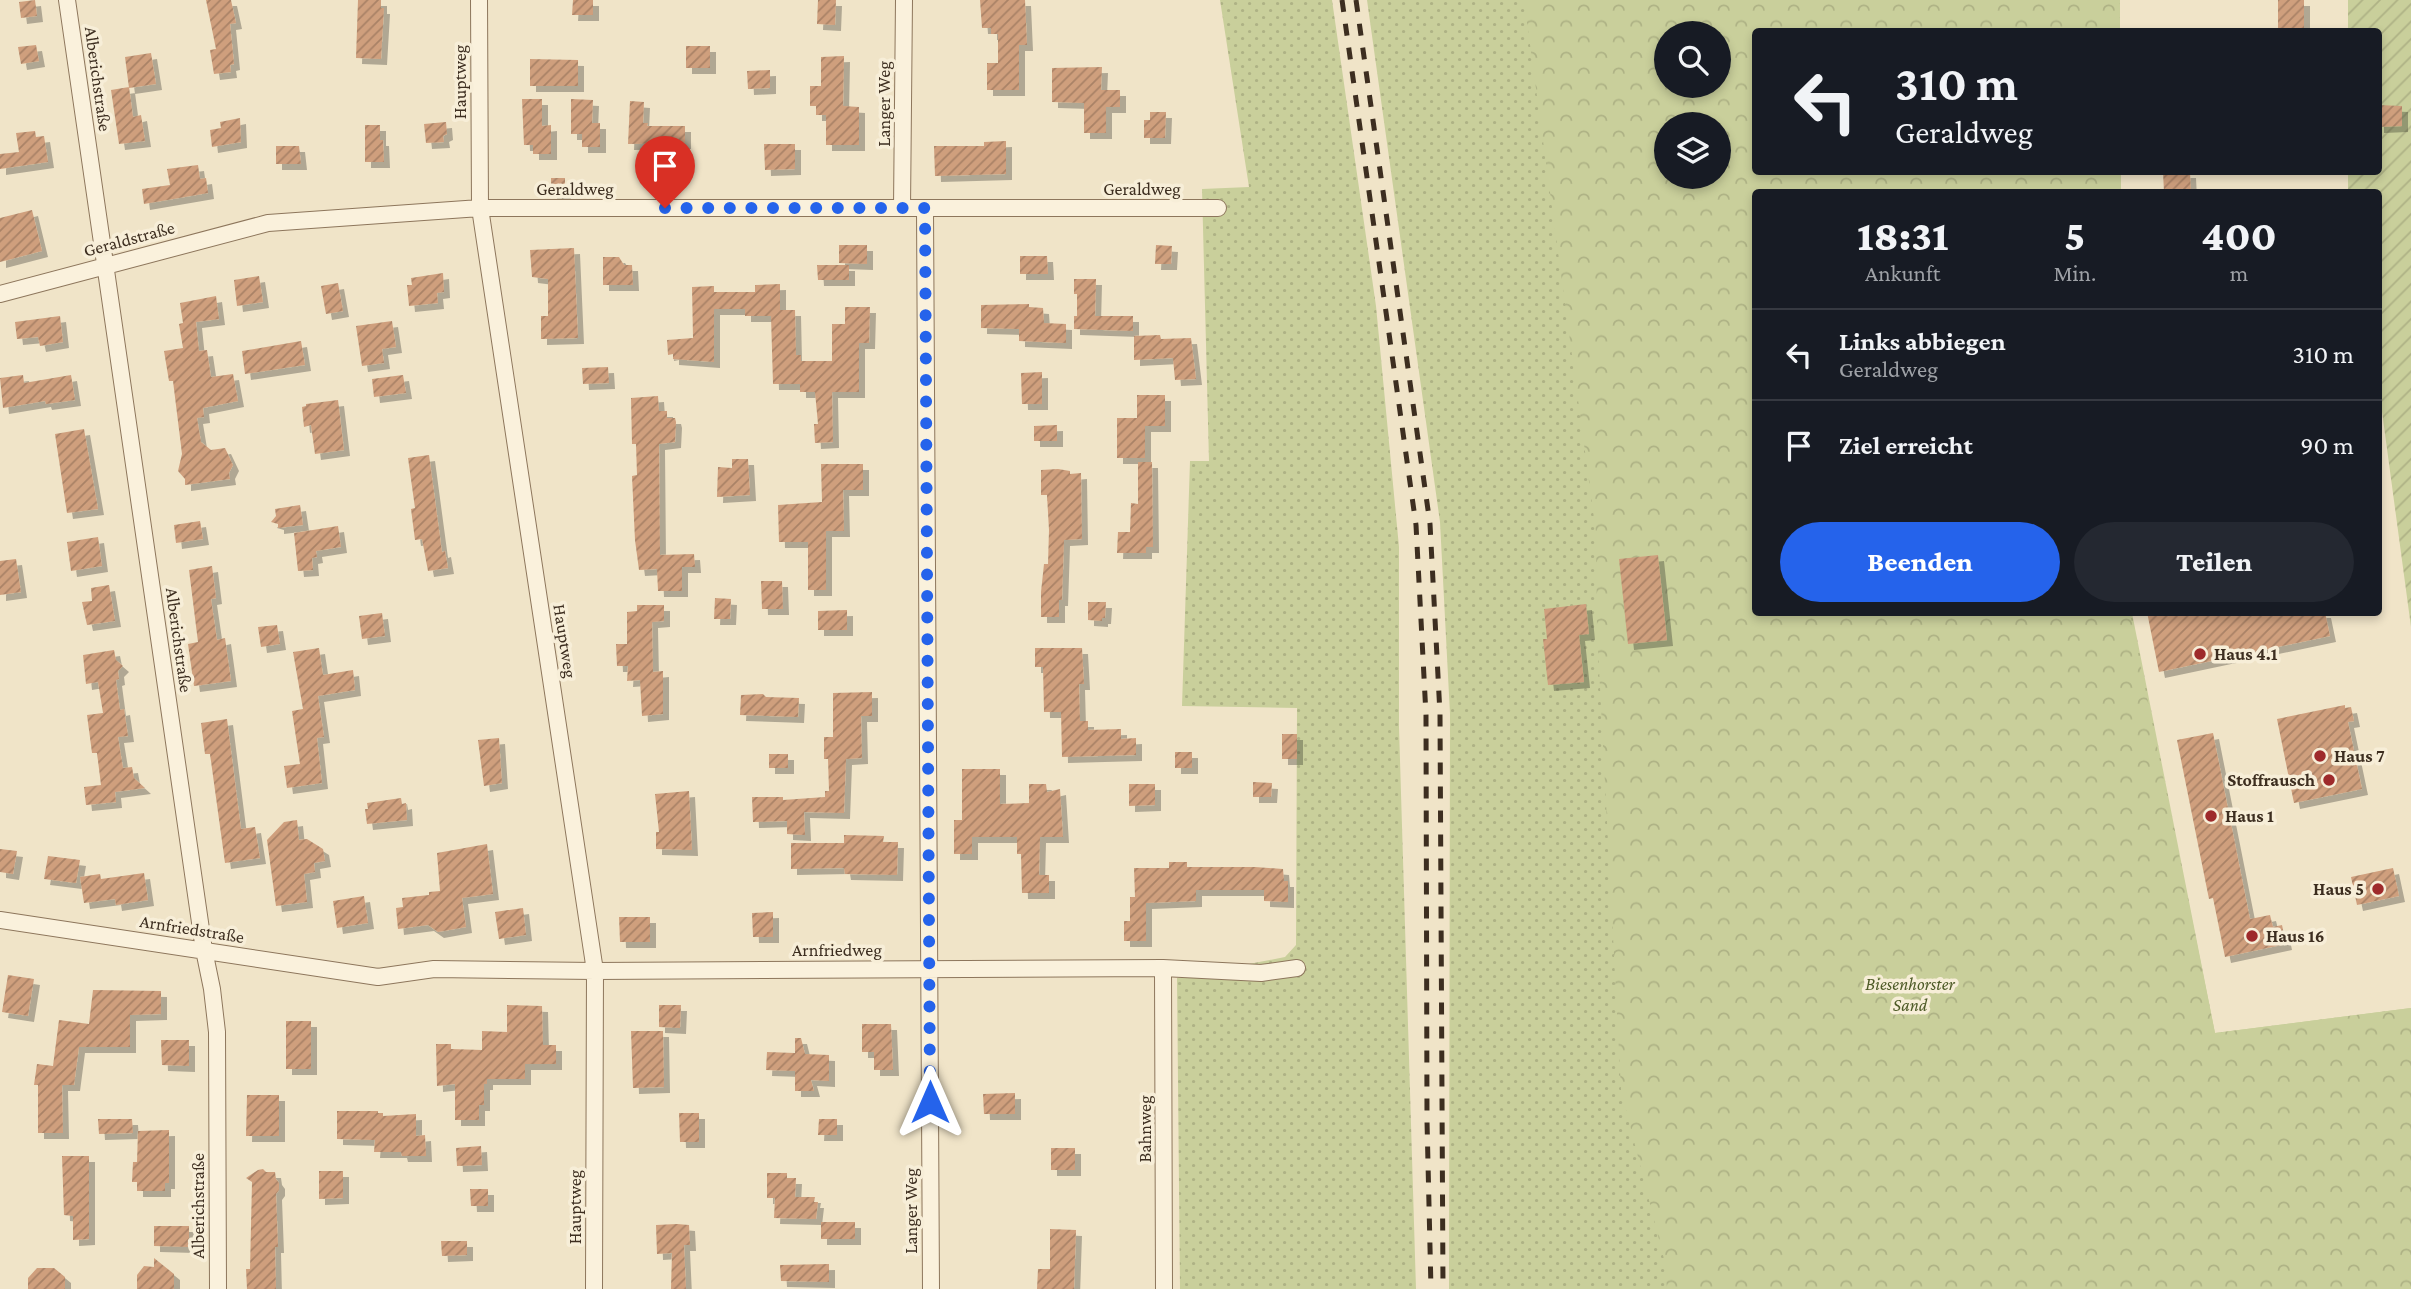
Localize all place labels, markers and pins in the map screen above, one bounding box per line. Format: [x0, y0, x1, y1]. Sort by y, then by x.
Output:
pin [635, 136, 695, 208]
place label: Haus 4.1 [2214, 644, 2278, 664]
marker: Haus 4.1 [2192, 646, 2208, 662]
place label: Haus 7 [2334, 746, 2385, 766]
marker: Haus 7 [2312, 748, 2328, 764]
place label: Stoffrausch [2227, 770, 2316, 790]
marker: Stoffrausch [2321, 772, 2337, 788]
place label: Haus 1 [2225, 806, 2274, 826]
marker: Haus 1 [2203, 808, 2219, 824]
place label: Haus 5 [2313, 879, 2364, 899]
marker: Haus 5 [2370, 881, 2386, 897]
place label: Haus 16 [2266, 926, 2325, 946]
marker: Haus 16 [2244, 928, 2260, 944]

